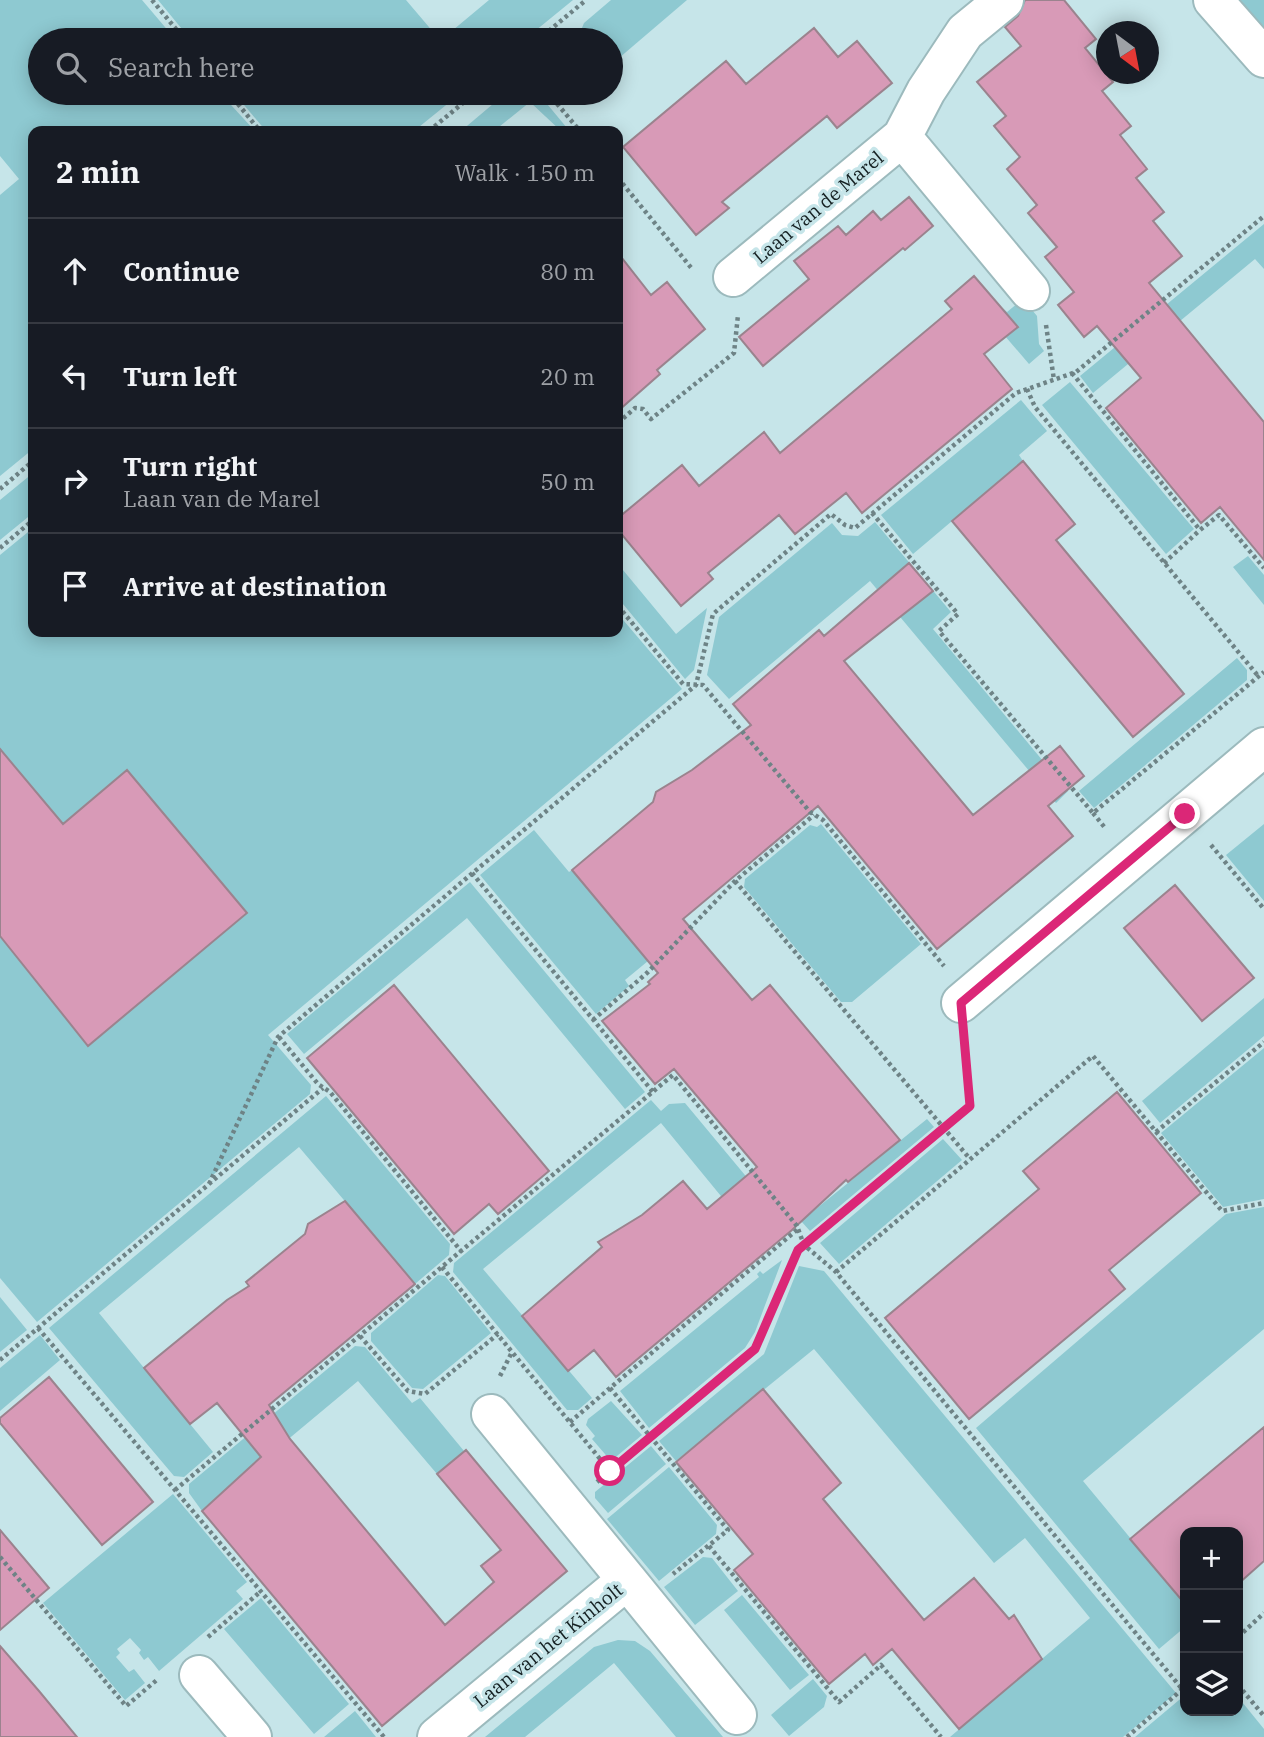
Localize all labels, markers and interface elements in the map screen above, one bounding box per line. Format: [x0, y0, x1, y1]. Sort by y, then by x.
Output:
north arrow [1096, 21, 1159, 84]
search box [28, 28, 623, 105]
icon: search [52, 48, 90, 86]
text: Search here [108, 50, 254, 84]
street label: Laan van de Marel [748, 145, 888, 269]
text: 2 min [56, 152, 140, 191]
text: Walk · 150 m [454, 157, 595, 187]
icon: ahead [56, 252, 94, 290]
text: Continue [123, 254, 240, 288]
text: 80 m [540, 256, 595, 286]
icon: left [56, 357, 94, 395]
text: Turn left [123, 359, 237, 393]
text: 20 m [540, 361, 595, 391]
text: Turn right [123, 449, 257, 483]
icon: right [56, 462, 94, 500]
text: 50 m [540, 466, 595, 496]
text: Laan van de Marel [123, 483, 320, 513]
icon: arrive [56, 567, 94, 605]
text: Arrive at destination [123, 569, 387, 603]
route end [1169, 798, 1200, 829]
route start [594, 1455, 625, 1486]
map controls [1180, 1527, 1243, 1716]
button: + [1180, 1527, 1243, 1590]
street label: Laan van het Kinholt [469, 1577, 628, 1713]
button: − [1180, 1590, 1243, 1653]
button: layers [1180, 1653, 1243, 1716]

